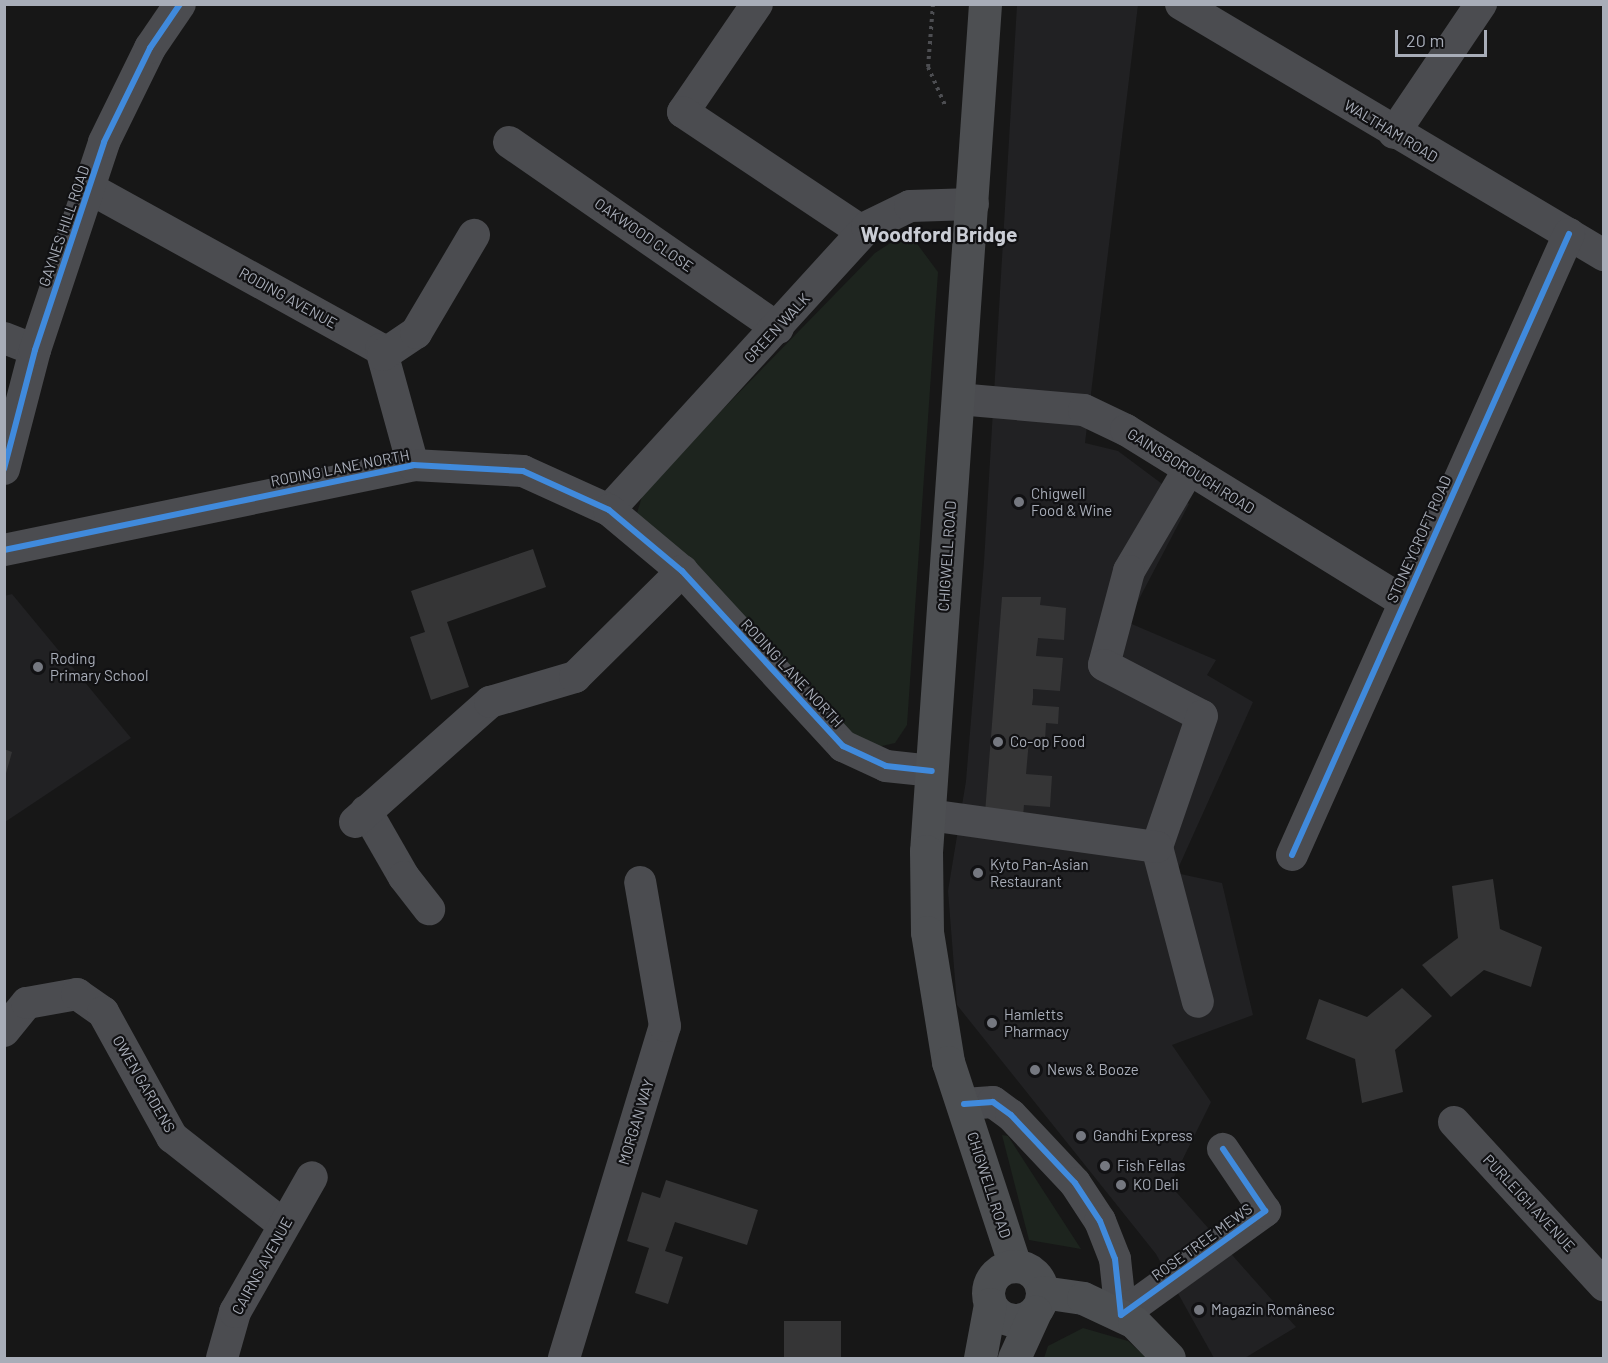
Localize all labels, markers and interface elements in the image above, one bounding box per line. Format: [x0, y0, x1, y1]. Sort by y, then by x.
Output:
scale bar [1398, 18, 1490, 56]
text: 20 m [1406, 29, 1444, 51]
street label: WALTHAM ROAD [1341, 96, 1441, 166]
street label: GAYNES HILL ROAD [35, 163, 93, 289]
street label: OAKWOOD CLOSE [591, 194, 697, 276]
district label: Woodford Bridge [861, 221, 1017, 247]
street label: RODING AVENUE [236, 264, 340, 332]
street label: GREEN WALK [740, 290, 814, 366]
street label: GAINSBOROUGH ROAD [1124, 425, 1258, 517]
street label: RODING LANE NORTH [269, 446, 411, 490]
street label: STONEYCROFT ROAD [1383, 473, 1455, 605]
place label: Chigwell Food & Wine [1031, 484, 1112, 519]
marker: Chigwell Food & Wine [1012, 495, 1026, 509]
street label: CHIGWELL ROAD [934, 500, 960, 612]
street label: RODING LANE NORTH [737, 615, 847, 731]
place label: Roding Primary School [50, 649, 148, 684]
marker: Roding Primary School [31, 660, 45, 674]
place label: Co-op Food [1010, 733, 1085, 751]
marker: Co-op Food [991, 735, 1005, 749]
place label: Kyto Pan-Asian Restaurant [990, 855, 1088, 890]
marker: Kyto Pan-Asian Restaurant [971, 866, 985, 880]
place label: Hamletts Pharmacy [1004, 1005, 1069, 1040]
marker: Hamletts Pharmacy [985, 1016, 999, 1030]
street label: OWEN GARDENS [109, 1032, 179, 1136]
place label: News & Booze [1047, 1061, 1139, 1079]
marker: News & Booze [1028, 1063, 1042, 1077]
street label: MORGAN WAY [614, 1077, 658, 1167]
place label: Gandhi Express [1093, 1127, 1193, 1145]
marker: Gandhi Express [1074, 1129, 1088, 1143]
street label: CHIGWELL ROAD [963, 1130, 1015, 1240]
street label: PURLEIGH AVENUE [1479, 1151, 1579, 1255]
place label: Fish Fellas [1117, 1157, 1185, 1175]
marker: Fish Fellas [1098, 1159, 1112, 1173]
place label: KO Deli [1133, 1176, 1179, 1194]
marker: KO Deli [1114, 1178, 1128, 1192]
street label: ROSE TREE MEWS [1148, 1199, 1256, 1285]
street label: CAIRNS AVENUE [228, 1214, 296, 1318]
place label: Magazin Românesc [1211, 1301, 1335, 1319]
marker: Magazin Românesc [1192, 1303, 1206, 1317]

